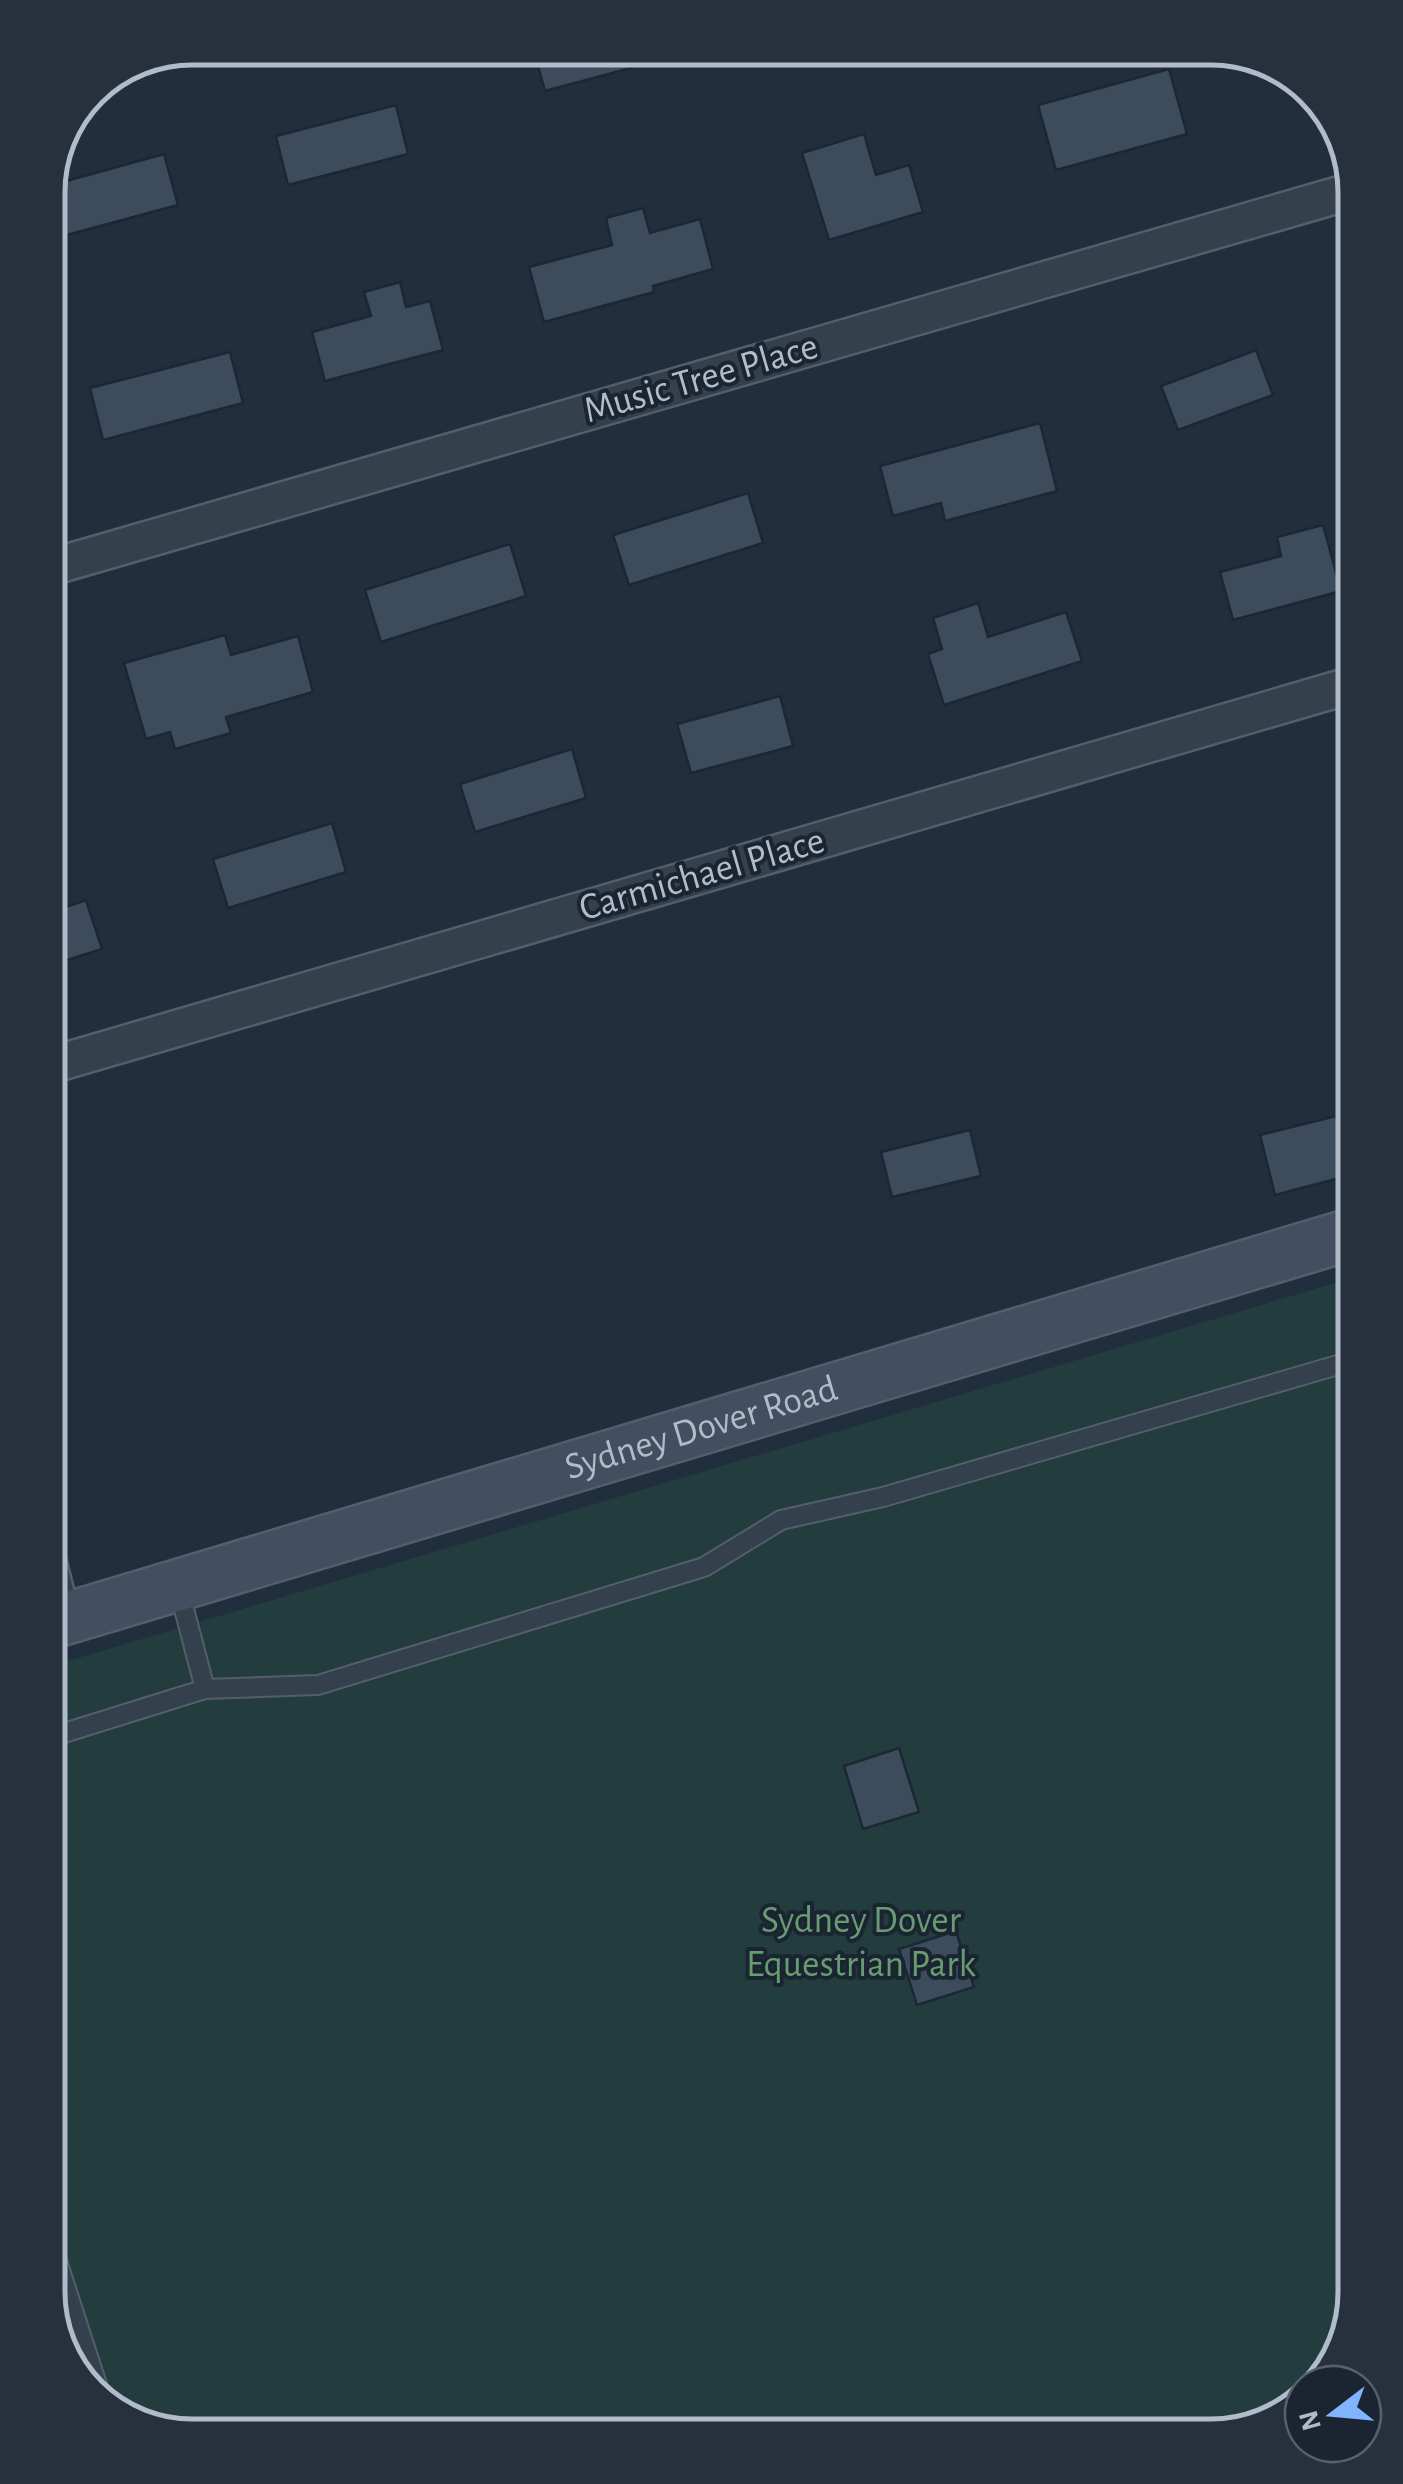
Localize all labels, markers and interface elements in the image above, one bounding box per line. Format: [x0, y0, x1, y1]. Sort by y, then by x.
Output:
street label: Music Tree Place [580, 327, 822, 431]
street label: Carmichael Place [575, 822, 829, 928]
street label: Sydney Dover Road [561, 1370, 842, 1487]
park label: Sydney Dover Equestrian Park [746, 1902, 977, 1984]
north arrow [1283, 2364, 1383, 2464]
text: N [1295, 2407, 1327, 2434]

